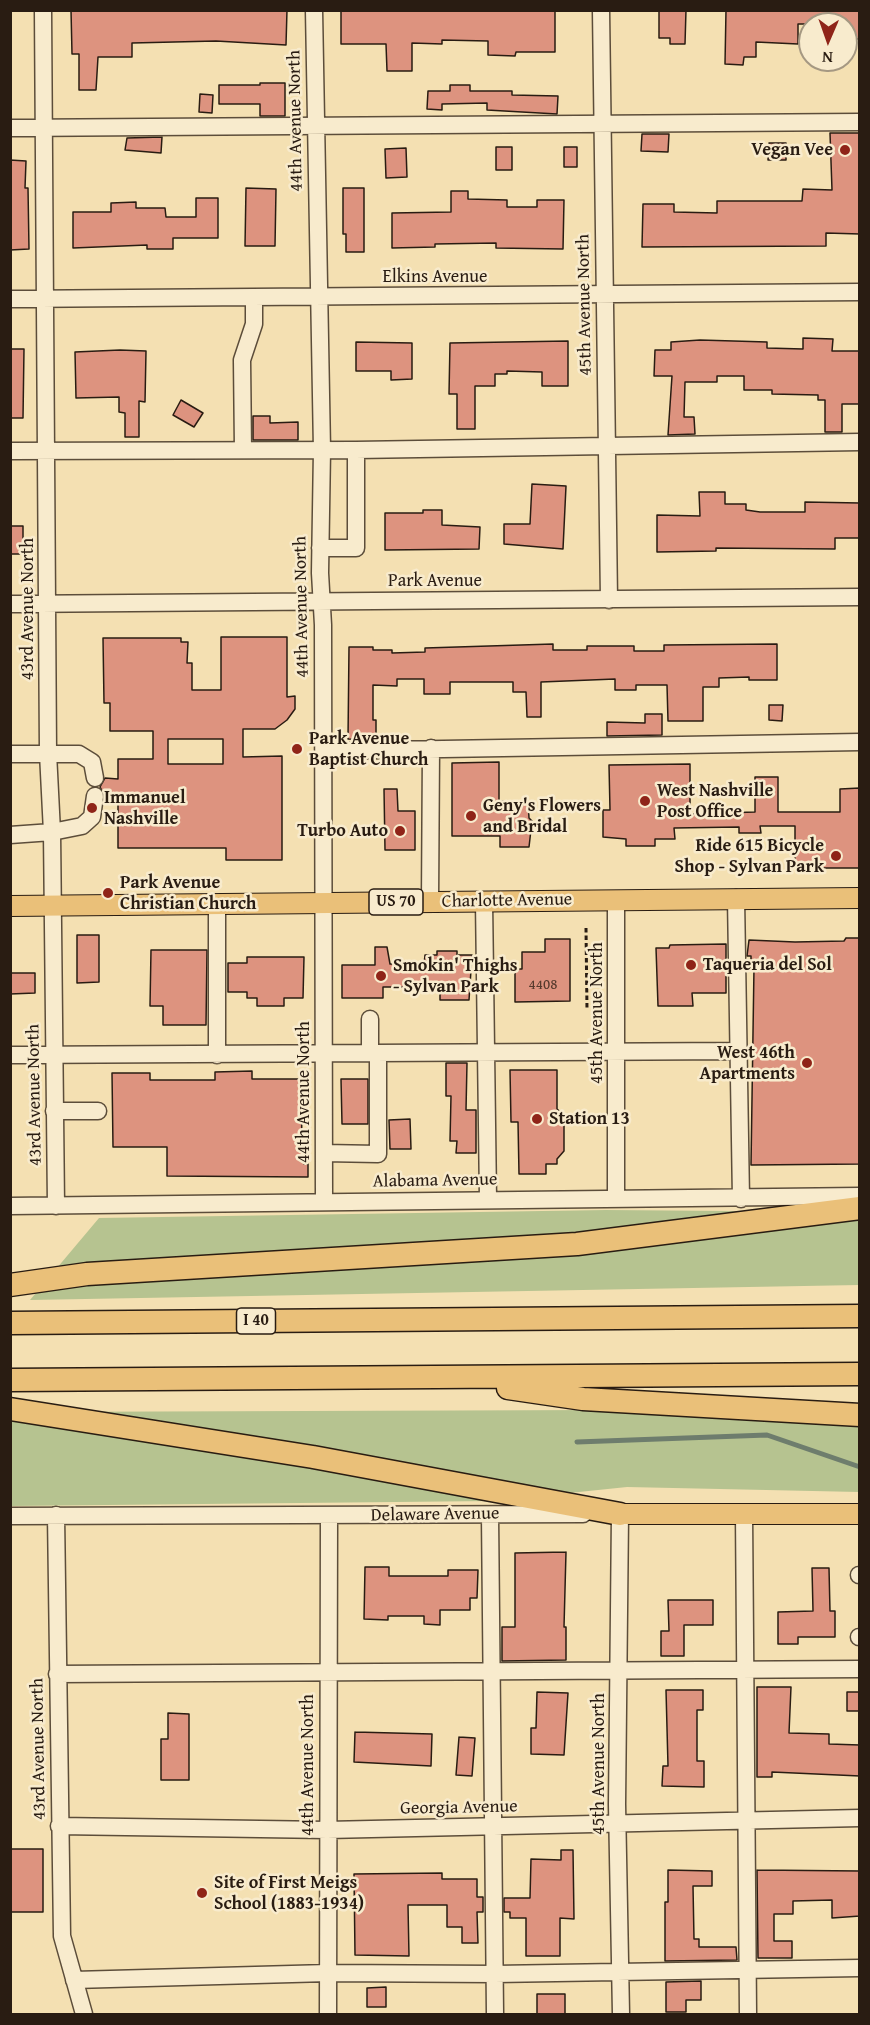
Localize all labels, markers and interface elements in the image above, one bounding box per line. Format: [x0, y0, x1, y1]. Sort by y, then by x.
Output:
north arrow [798, 12, 858, 72]
text: N [822, 46, 833, 70]
street label: 44th Avenue North [284, 50, 308, 192]
place label: Vegan Vee [751, 139, 833, 161]
marker: Vegan Vee [838, 143, 852, 157]
street label: 45th Avenue North [573, 234, 597, 376]
street label: Elkins Avenue [383, 266, 487, 288]
street label: 44th Avenue North [290, 536, 314, 678]
street label: 43rd Avenue North [17, 538, 39, 680]
street label: Park Avenue [388, 570, 482, 592]
place label: Park Avenue Baptist Church [309, 728, 428, 771]
marker: Park Avenue Baptist Church [290, 742, 304, 756]
place label: West Nashville Post Office [657, 780, 773, 822]
place label: Immanuel Nashville [104, 787, 186, 830]
marker: West Nashville Post Office [638, 794, 652, 808]
place label: Geny's Flowers and Bridal [483, 795, 601, 838]
marker: Immanuel Nashville [85, 801, 99, 815]
marker: Geny's Flowers and Bridal [464, 809, 478, 823]
place label: Turbo Auto [297, 820, 388, 842]
marker: Turbo Auto [393, 824, 407, 838]
place label: Ride 615 Bicycle Shop - Sylvan Park [675, 835, 824, 878]
marker: Ride 615 Bicycle Shop - Sylvan Park [829, 849, 843, 863]
place label: Park Avenue Christian Church [120, 872, 256, 914]
marker: Park Avenue Christian Church [101, 886, 115, 900]
road number: US 70 [369, 889, 423, 915]
street label: Charlotte Avenue [442, 889, 572, 913]
street label: 45th Avenue North [586, 942, 608, 1084]
place label: Taqueria del Sol [703, 954, 832, 976]
place label: Smokin' Thighs - Sylvan Park [393, 955, 518, 998]
marker: Taqueria del Sol [684, 958, 698, 972]
marker: Smokin' Thighs - Sylvan Park [374, 969, 388, 983]
house number: 4408 [529, 976, 557, 994]
street label: 44th Avenue North [293, 1021, 315, 1163]
street label: 43rd Avenue North [23, 1024, 47, 1166]
place label: West 46th Apartments [699, 1042, 795, 1084]
marker: West 46th Apartments [800, 1056, 814, 1070]
place label: Station 13 [549, 1108, 630, 1130]
marker: Station 13 [530, 1112, 544, 1126]
street label: Alabama Avenue [372, 1169, 498, 1193]
road number: I 40 [236, 1308, 276, 1334]
street label: Delaware Avenue [371, 1503, 499, 1527]
street label: 43rd Avenue North [27, 1678, 51, 1820]
street label: 45th Avenue North [588, 1693, 610, 1835]
street label: 44th Avenue North [297, 1694, 319, 1836]
street label: Georgia Avenue [400, 1796, 518, 1820]
place label: Site of First Meigs School (1883-1934) [214, 1872, 364, 1914]
marker: Site of First Meigs School (1883-1934) [195, 1886, 209, 1900]

